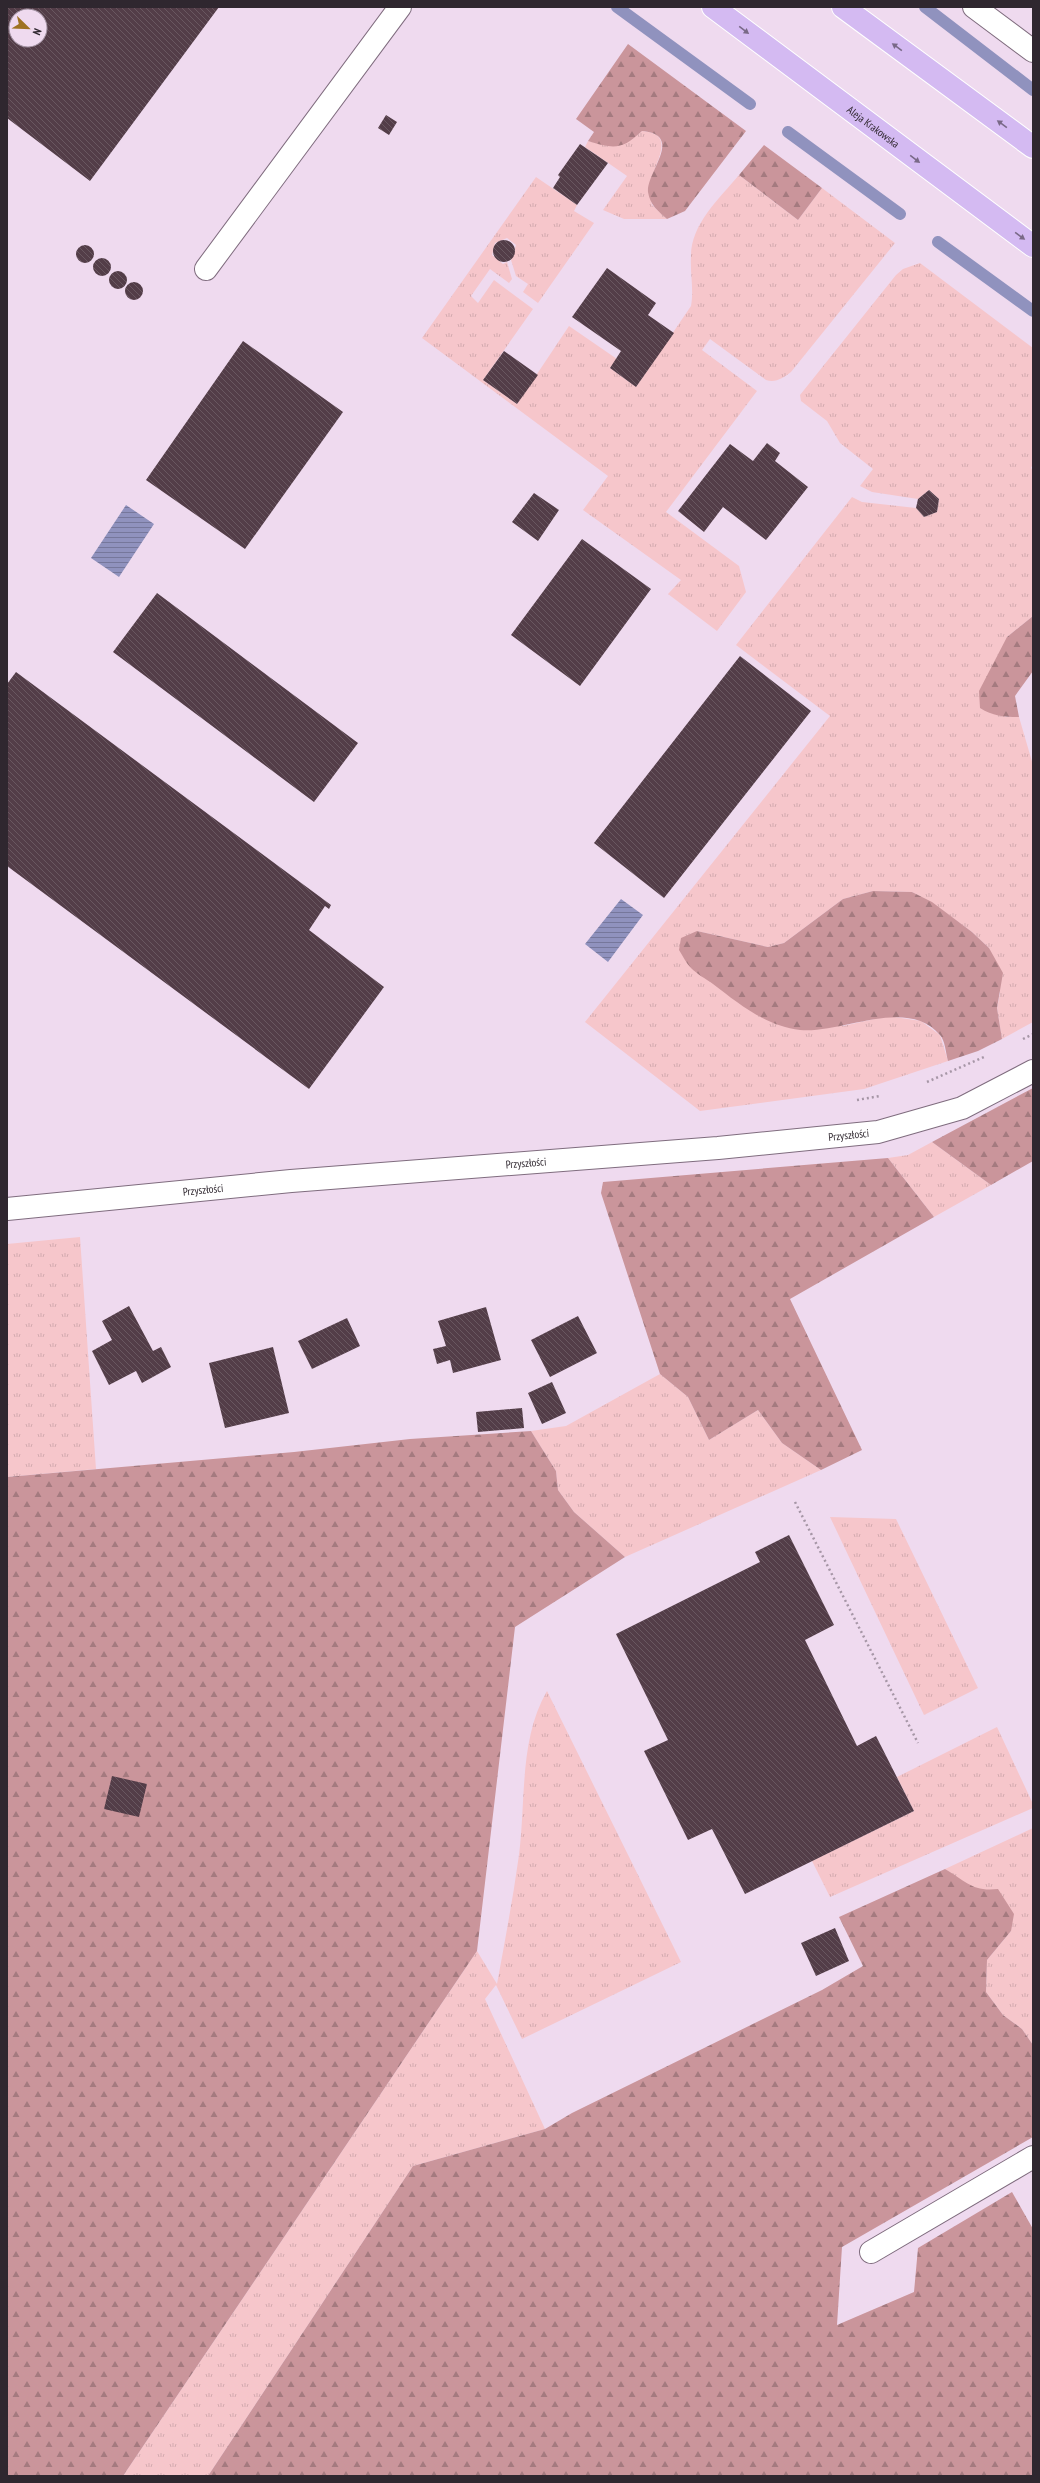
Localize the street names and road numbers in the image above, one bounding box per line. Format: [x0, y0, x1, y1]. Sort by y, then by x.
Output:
street label: Aleja Krakowska [844, 103, 902, 151]
street label: Przyszłości [828, 1126, 870, 1144]
street label: Przyszłości [505, 1154, 547, 1171]
street label: Przyszłości [182, 1181, 224, 1199]

